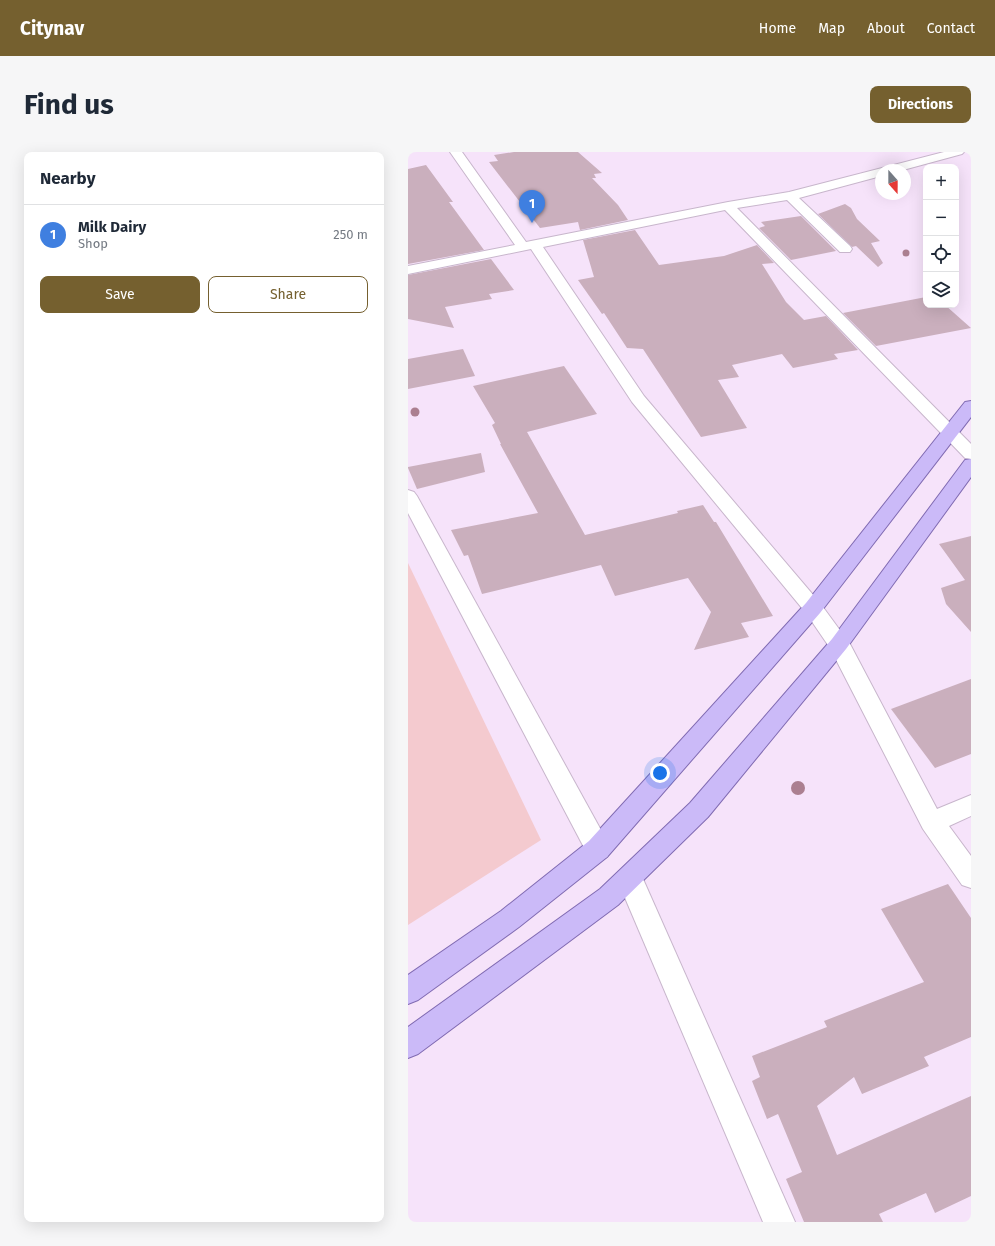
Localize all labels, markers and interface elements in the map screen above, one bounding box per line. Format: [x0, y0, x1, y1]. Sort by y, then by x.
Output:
text: Citynav [20, 17, 84, 40]
text: Home [759, 20, 796, 37]
text: Map [818, 20, 845, 37]
text: About [867, 20, 905, 37]
text: Contact [927, 20, 975, 37]
button: Directions [870, 86, 971, 123]
text: Find us [24, 88, 114, 121]
north arrow [875, 164, 911, 200]
map controls [923, 164, 959, 308]
button: + [923, 164, 959, 200]
text: Nearby [40, 168, 95, 189]
pin: 1 [519, 190, 545, 223]
button: − [923, 200, 959, 236]
text: Milk Dairy [78, 218, 146, 236]
text: 1 [50, 227, 56, 242]
text: 250 m [333, 227, 368, 242]
text: Shop [78, 236, 108, 251]
button: locate [923, 236, 959, 272]
button: layers [923, 272, 959, 308]
button: Save [40, 276, 200, 313]
button: Share [208, 276, 368, 313]
your location [650, 763, 670, 783]

